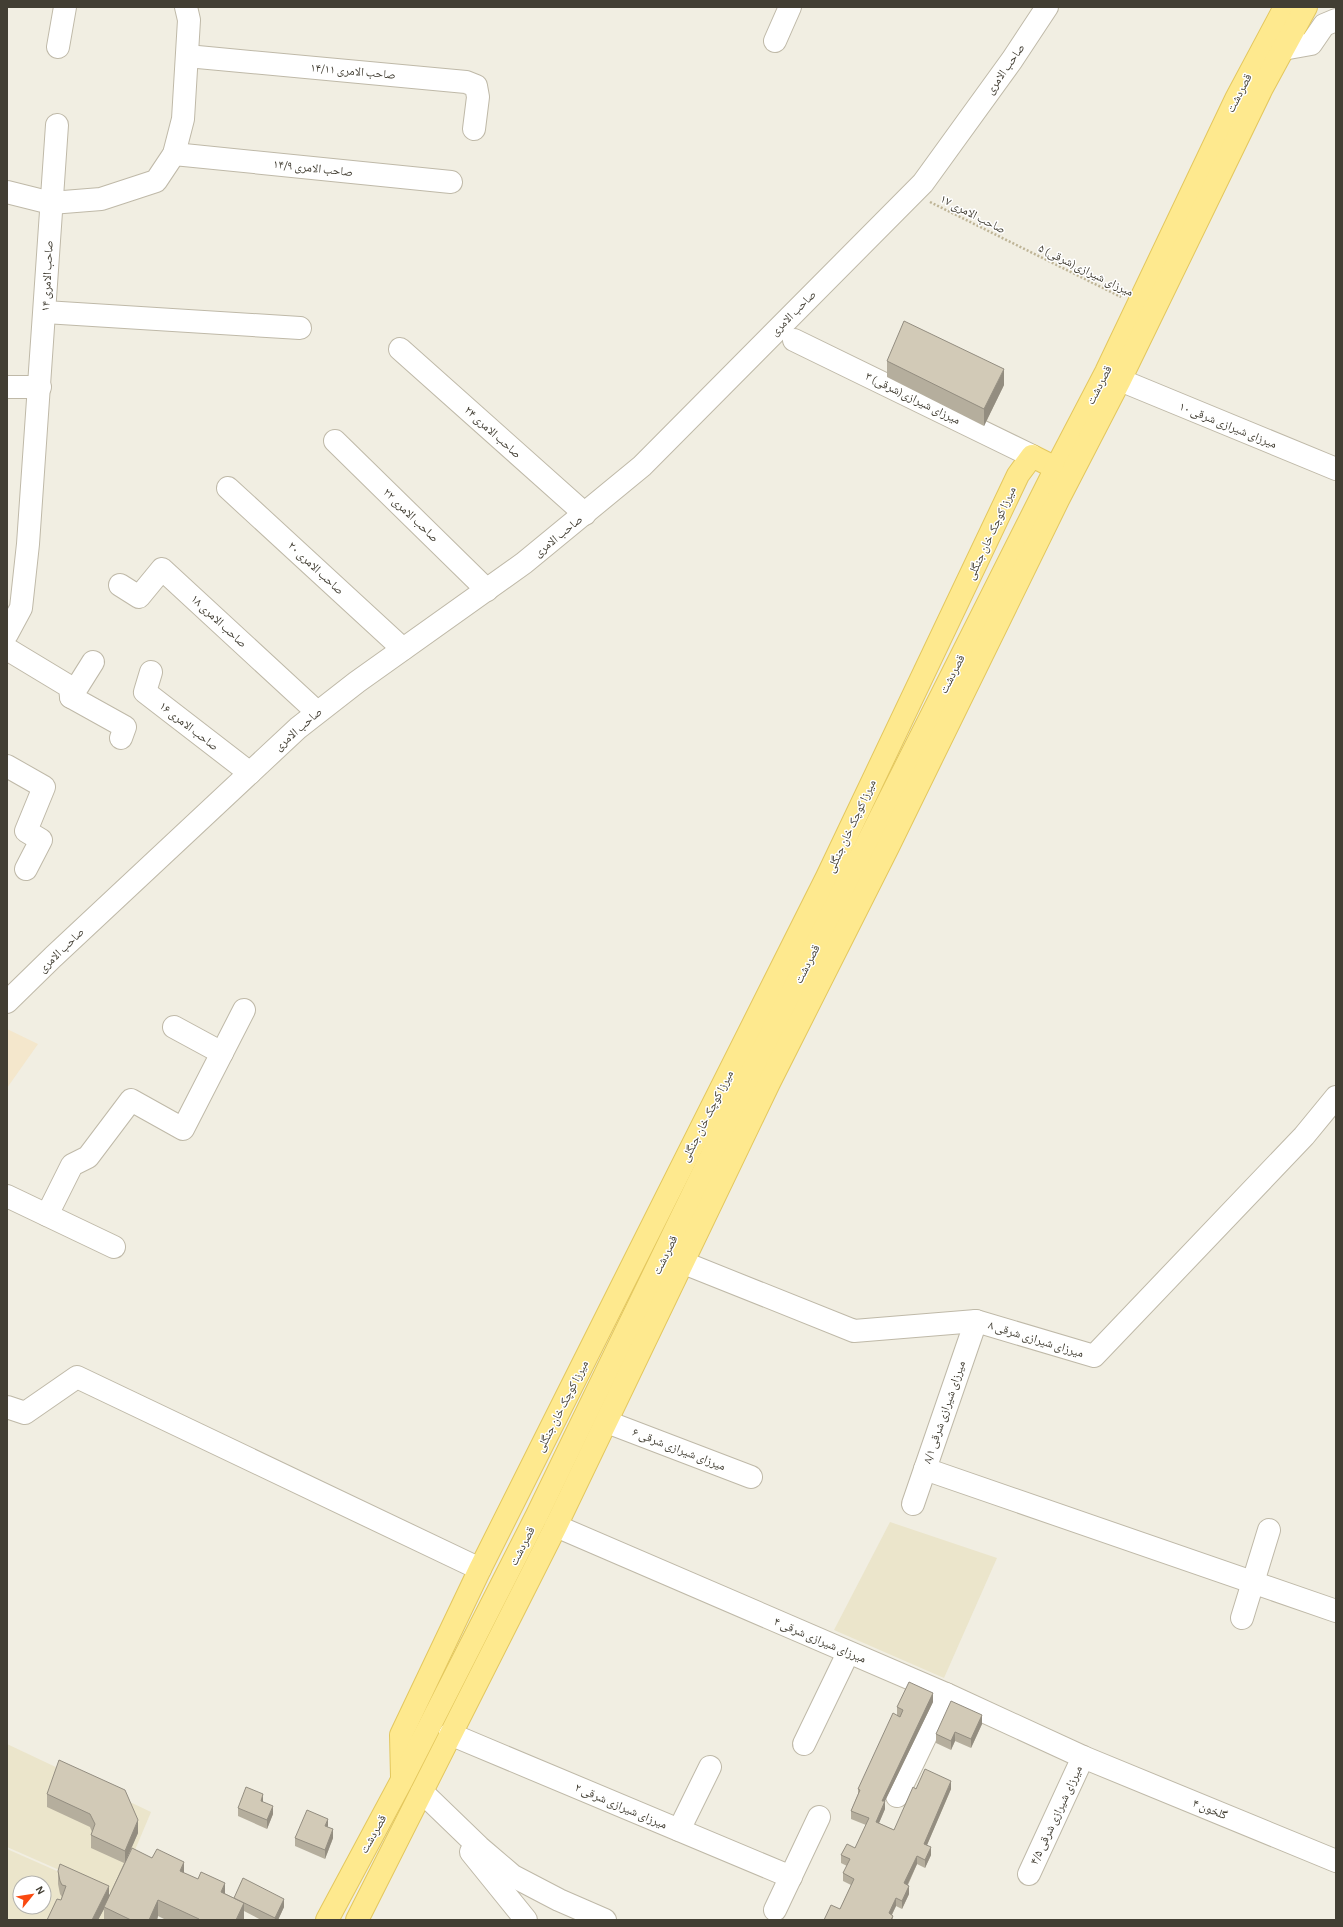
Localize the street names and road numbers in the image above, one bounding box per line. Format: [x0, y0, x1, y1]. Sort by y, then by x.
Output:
street label: صاحب الامری [983, 42, 1028, 97]
street label: ۱۴/۱۱ صاحب الامری [310, 61, 396, 82]
street label: قصردشت [1224, 72, 1254, 114]
street label: ۱۴/۹ صاحب الامری [272, 158, 354, 180]
street label: ۱۷ صاحب الامری [938, 192, 1008, 237]
street label: ۱۴ صاحب الامری [39, 240, 56, 312]
street label: ۵ میرزای شیرازی(شرقی) [1036, 242, 1135, 299]
street label: صاحب الامری [768, 288, 819, 339]
street label: قصردشت [1084, 364, 1114, 406]
street label: ۳ میرزای شیرازی(شرقی) [863, 370, 962, 427]
street label: ۱۰ میرزای شیرازی شرقی [1177, 400, 1279, 451]
street label: ۲۴ صاحب الامری [462, 404, 524, 461]
street label: میرزا کوچک خان جنگلی [964, 485, 1019, 582]
street label: ۲۲ صاحب الامری [380, 486, 441, 545]
street label: صاحب الامری [531, 513, 585, 560]
street label: ۲۰ صاحب الامری [285, 539, 346, 598]
street label: ۱۸ صاحب الامری [188, 592, 249, 651]
street label: قصردشت [937, 653, 967, 695]
street label: ۱۶ صاحب الامری [156, 699, 221, 754]
street label: صاحب الامری [272, 705, 325, 754]
street label: میرزا کوچک خان جنگلی [824, 778, 879, 875]
street label: صاحب الامری [36, 925, 87, 976]
street label: قصردشت [792, 943, 822, 985]
street label: میرزا کوچک خان جنگلی [679, 1068, 736, 1164]
street label: قصردشت [650, 1234, 680, 1276]
street label: ۸ میرزای شیرازی شرقی [987, 1319, 1085, 1360]
street label: میرزا کوچک خان جنگلی [534, 1358, 591, 1454]
street label: ۸/۱ میرزای شیرازی شرقی [921, 1359, 968, 1465]
street label: ۶ میرزای شیرازی شرقی [630, 1426, 727, 1473]
street label: قصردشت [507, 1525, 537, 1567]
street label: ۴ میرزای شیرازی شرقی [772, 1615, 868, 1666]
street label: ۴/۵ میرزای شیرازی شرقی [1028, 1764, 1085, 1867]
street label: ۲ میرزای شیرازی شرقی [573, 1781, 669, 1832]
street label: ۴ گلخون [1191, 1797, 1229, 1822]
street label: قصردشت [358, 1813, 388, 1855]

